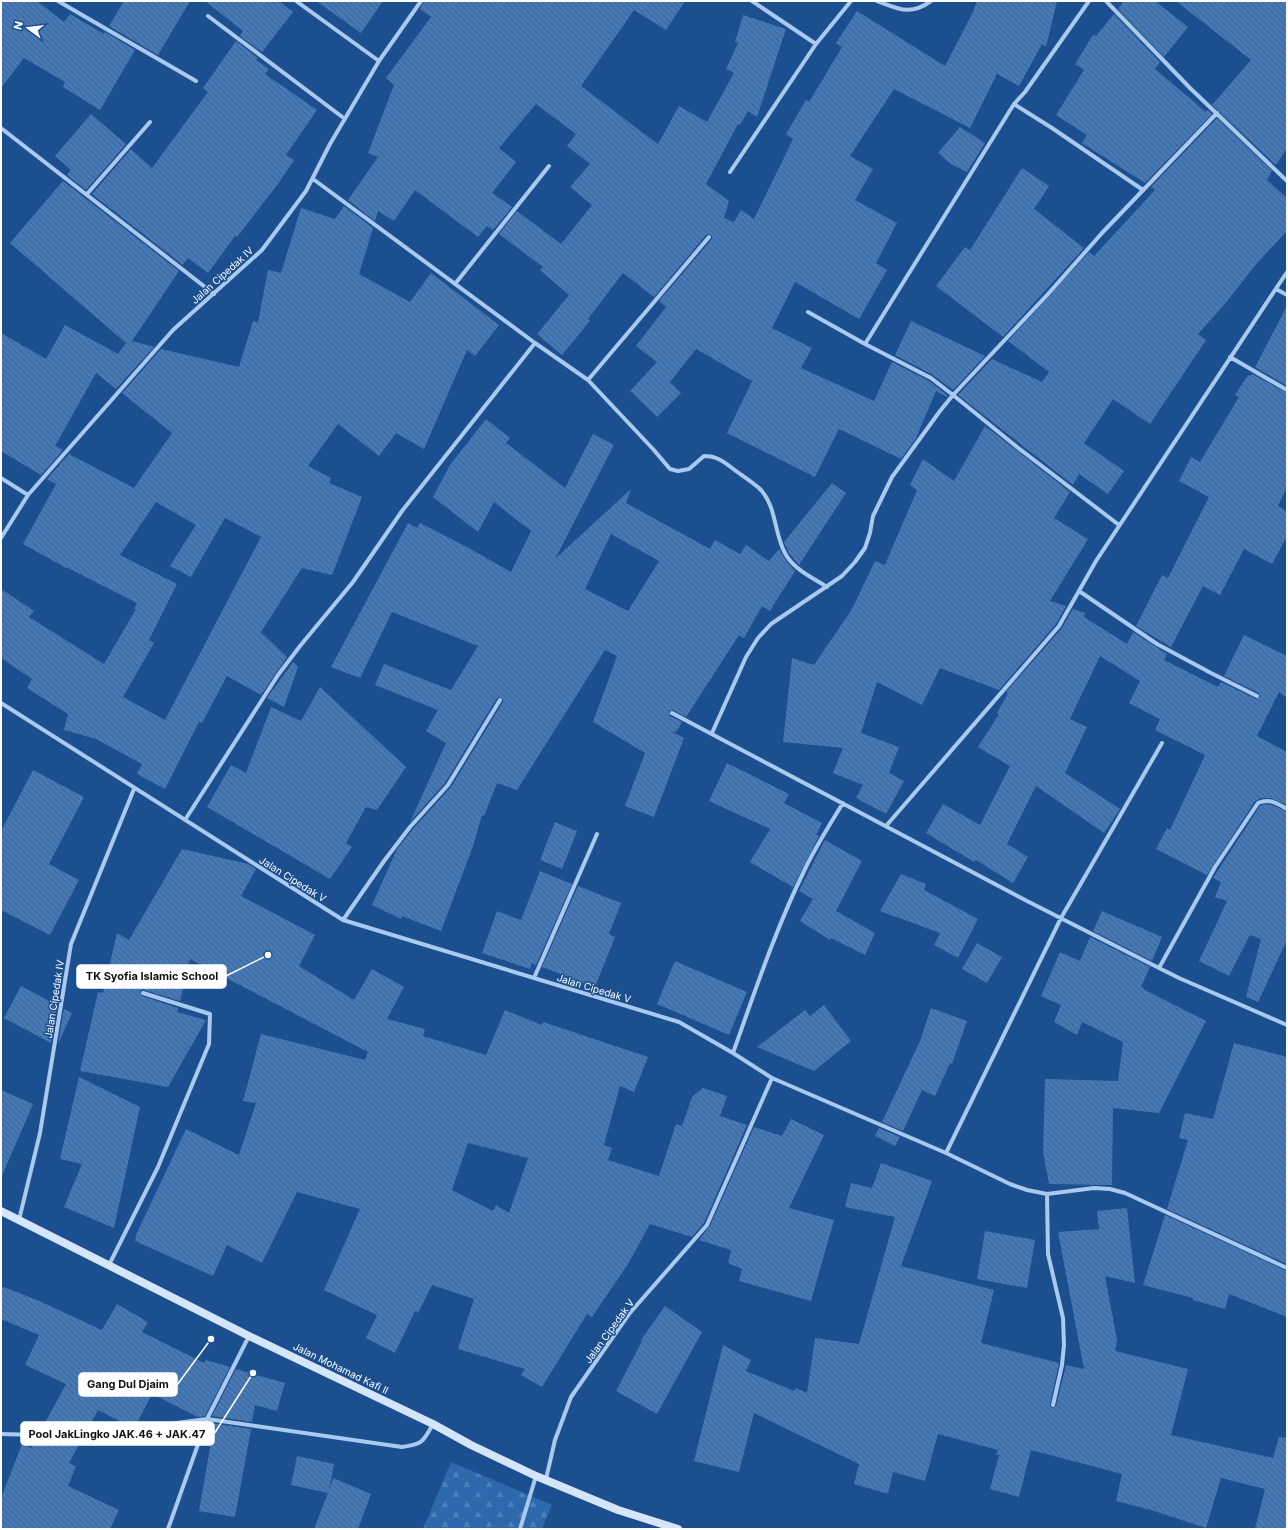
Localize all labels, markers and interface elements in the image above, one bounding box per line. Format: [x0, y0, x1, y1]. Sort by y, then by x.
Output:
north arrow [8, 8, 48, 48]
text: N [10, 20, 26, 31]
street label: Jalan Cipedak IV [188, 244, 256, 306]
street label: Jalan Cipedak V [257, 854, 329, 904]
street label: Jalan Cipedak IV [42, 959, 66, 1039]
callout: TK Syofia Islamic School [77, 965, 226, 988]
text: TK Syofia Islamic School [86, 969, 218, 983]
street label: Jalan Cipedak V [556, 971, 633, 1005]
street label: Jalan Cipedak V [582, 1296, 636, 1366]
street label: Jalan Mohamad Kafi II [291, 1340, 391, 1396]
callout: Gang Dul Djaim [79, 1373, 177, 1396]
text: Gang Dul Djaim [87, 1377, 169, 1391]
callout: Pool JakLingko JAK.46 + JAK.47 [21, 1422, 214, 1445]
text: Pool JakLingko JAK.46 + JAK.47 [29, 1427, 205, 1441]

